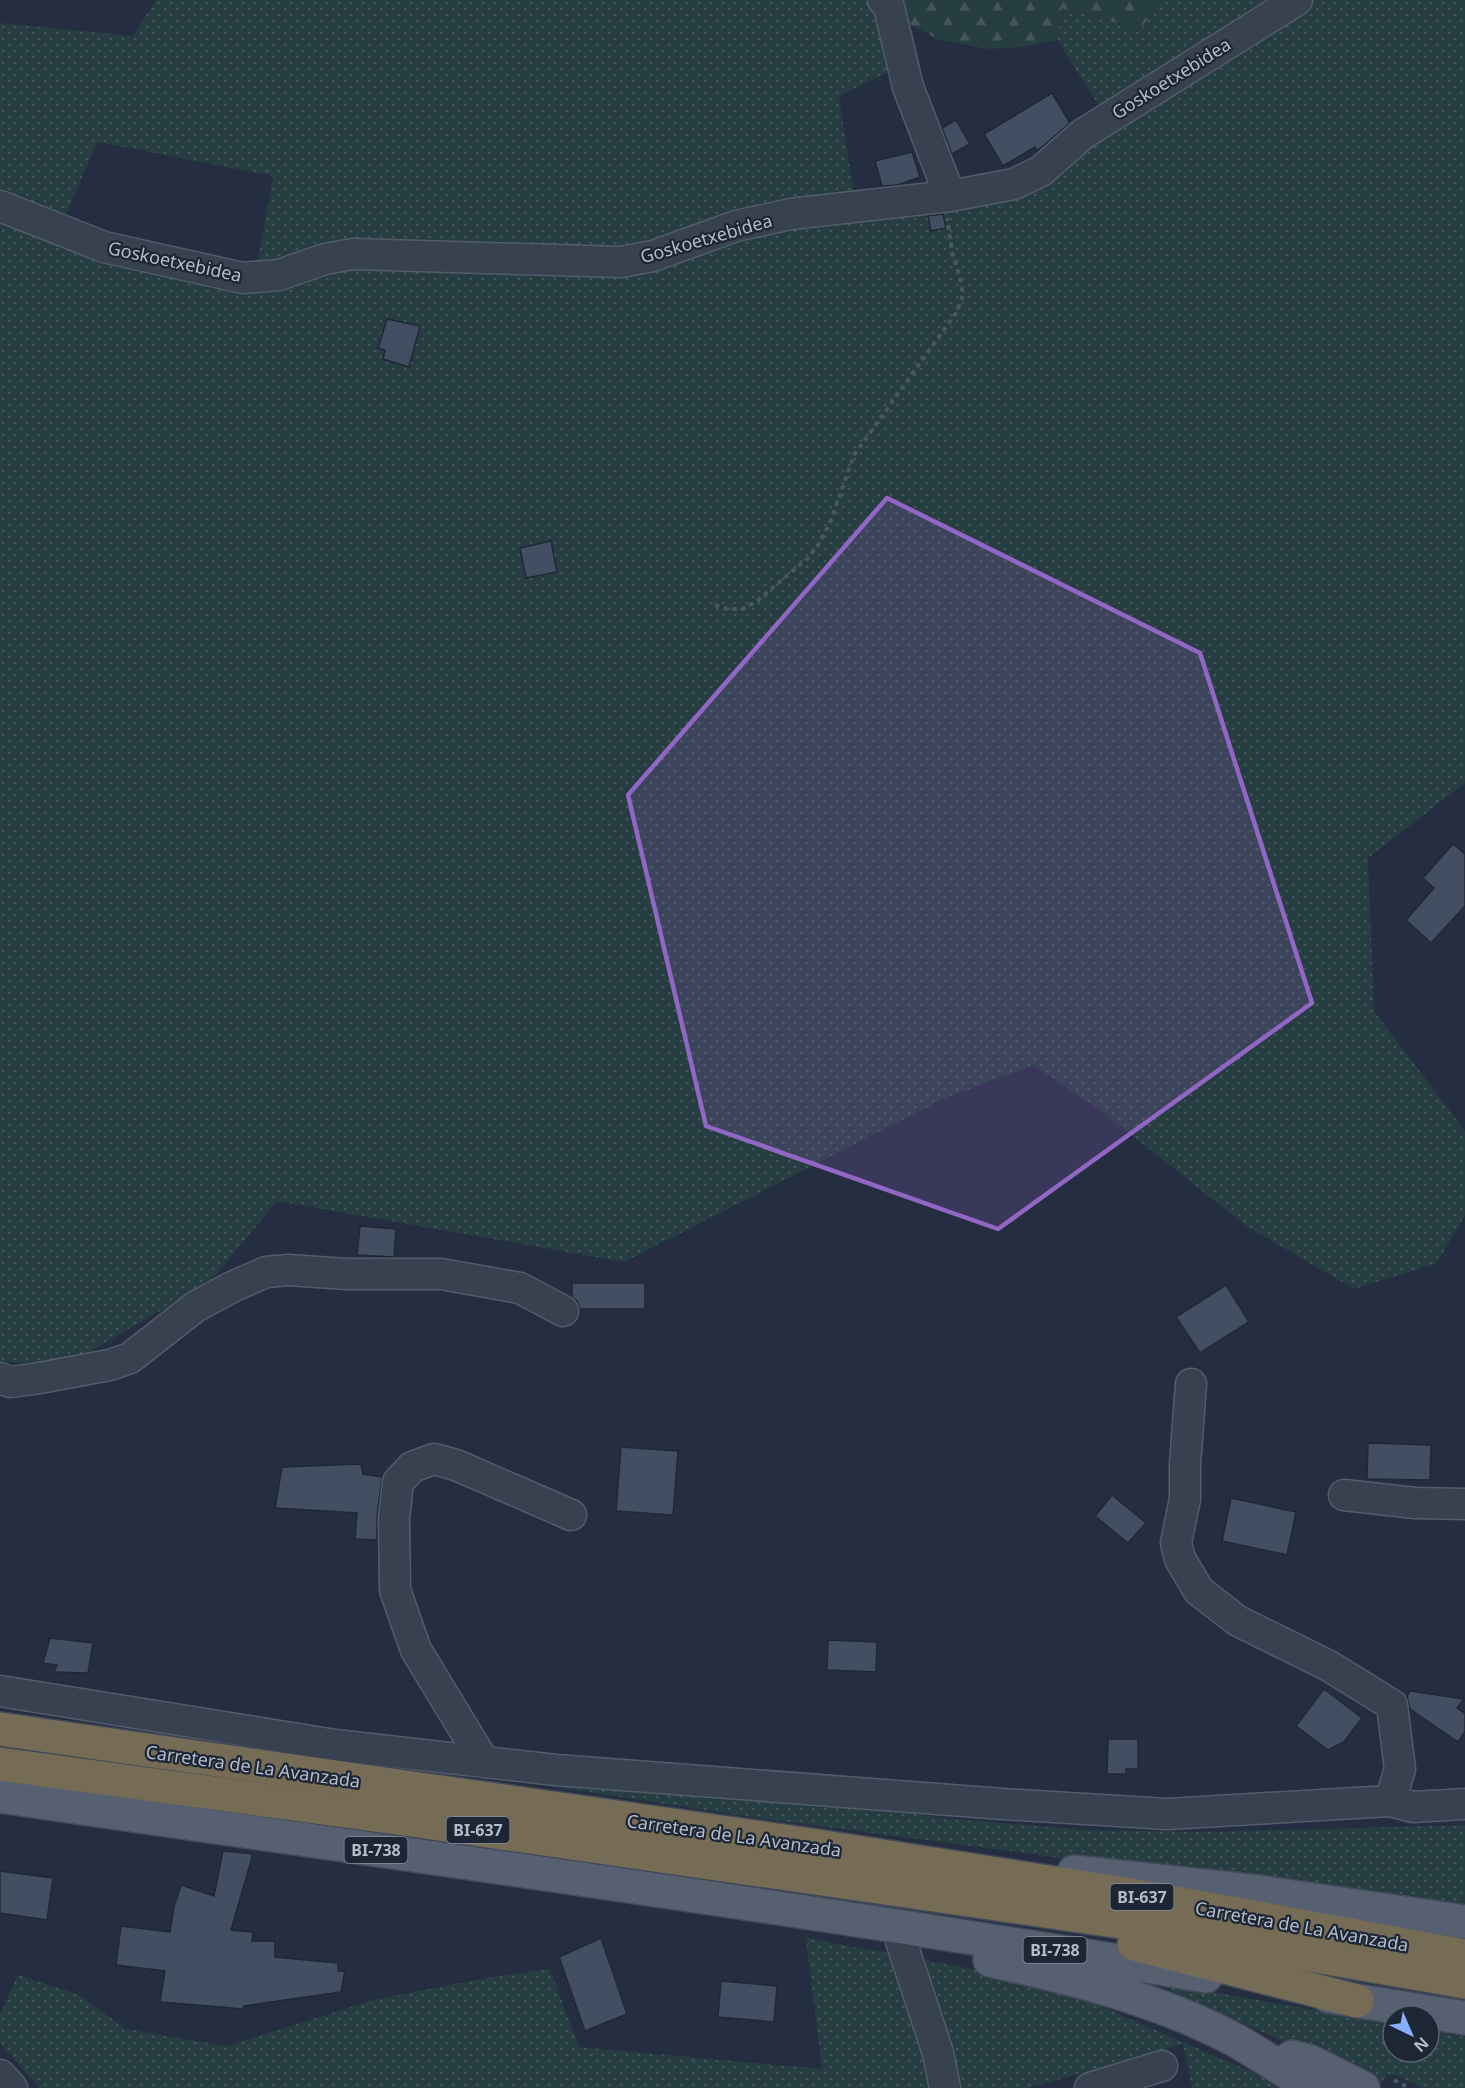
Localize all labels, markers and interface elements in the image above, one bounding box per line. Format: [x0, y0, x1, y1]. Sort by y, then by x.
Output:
street label: Goskoetxebidea [1107, 32, 1235, 124]
street label: Goskoetxebidea [637, 208, 775, 268]
street label: Goskoetxebidea [106, 235, 244, 287]
street label: Carretera de La Avanzada [144, 1739, 362, 1793]
street label: Carretera de La Avanzada [625, 1808, 843, 1862]
road number: BI-637 [446, 1817, 510, 1843]
road number: BI-738 [344, 1837, 407, 1863]
road number: BI-637 [1110, 1884, 1174, 1910]
street label: Carretera de La Avanzada [1193, 1895, 1411, 1957]
road number: BI-738 [1024, 1937, 1086, 1963]
north arrow [1381, 2004, 1441, 2064]
text: N [1409, 2032, 1434, 2057]

